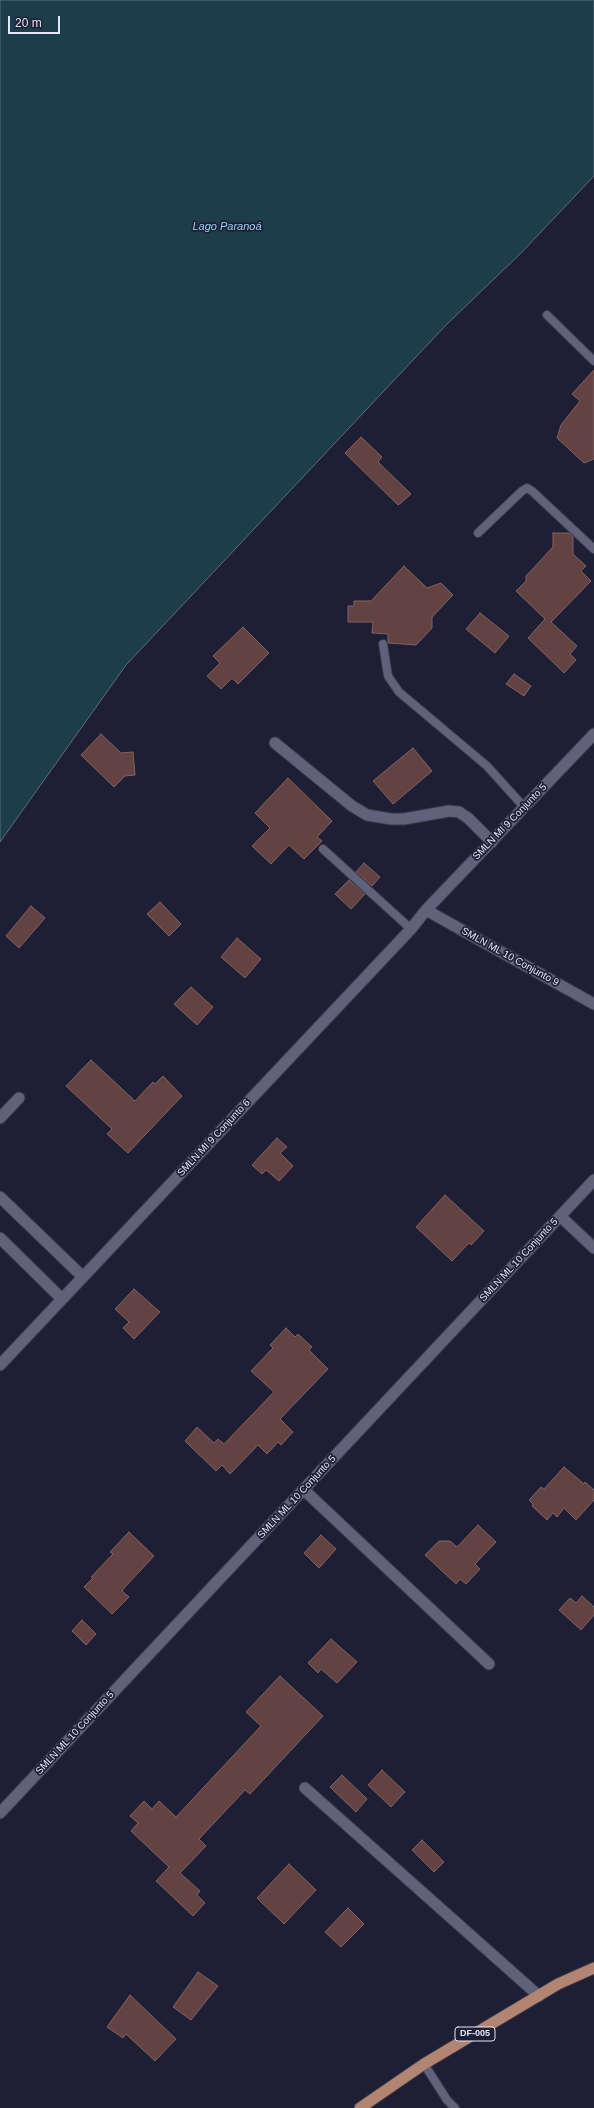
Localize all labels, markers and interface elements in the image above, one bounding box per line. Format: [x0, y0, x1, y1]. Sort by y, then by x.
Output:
scale bar [10, 8, 62, 34]
text: 20 m [15, 16, 42, 30]
water label: Lago Paranoá [192, 220, 262, 234]
street label: SMLN MI 9 Conjunto 5 [471, 781, 549, 863]
street label: SMLN ML 10 Conjunto 9 [459, 925, 561, 989]
street label: SMLN MI 9 Conjunto 6 [175, 1097, 253, 1179]
street label: SMLN ML 10 Conjunto 5 [477, 1216, 561, 1304]
street label: SMLN ML 10 Conjunto 5 [255, 1453, 339, 1541]
street label: SMLN ML 10 Conjunto 5 [33, 1689, 117, 1777]
road number: DF-005 [455, 2027, 495, 2041]

